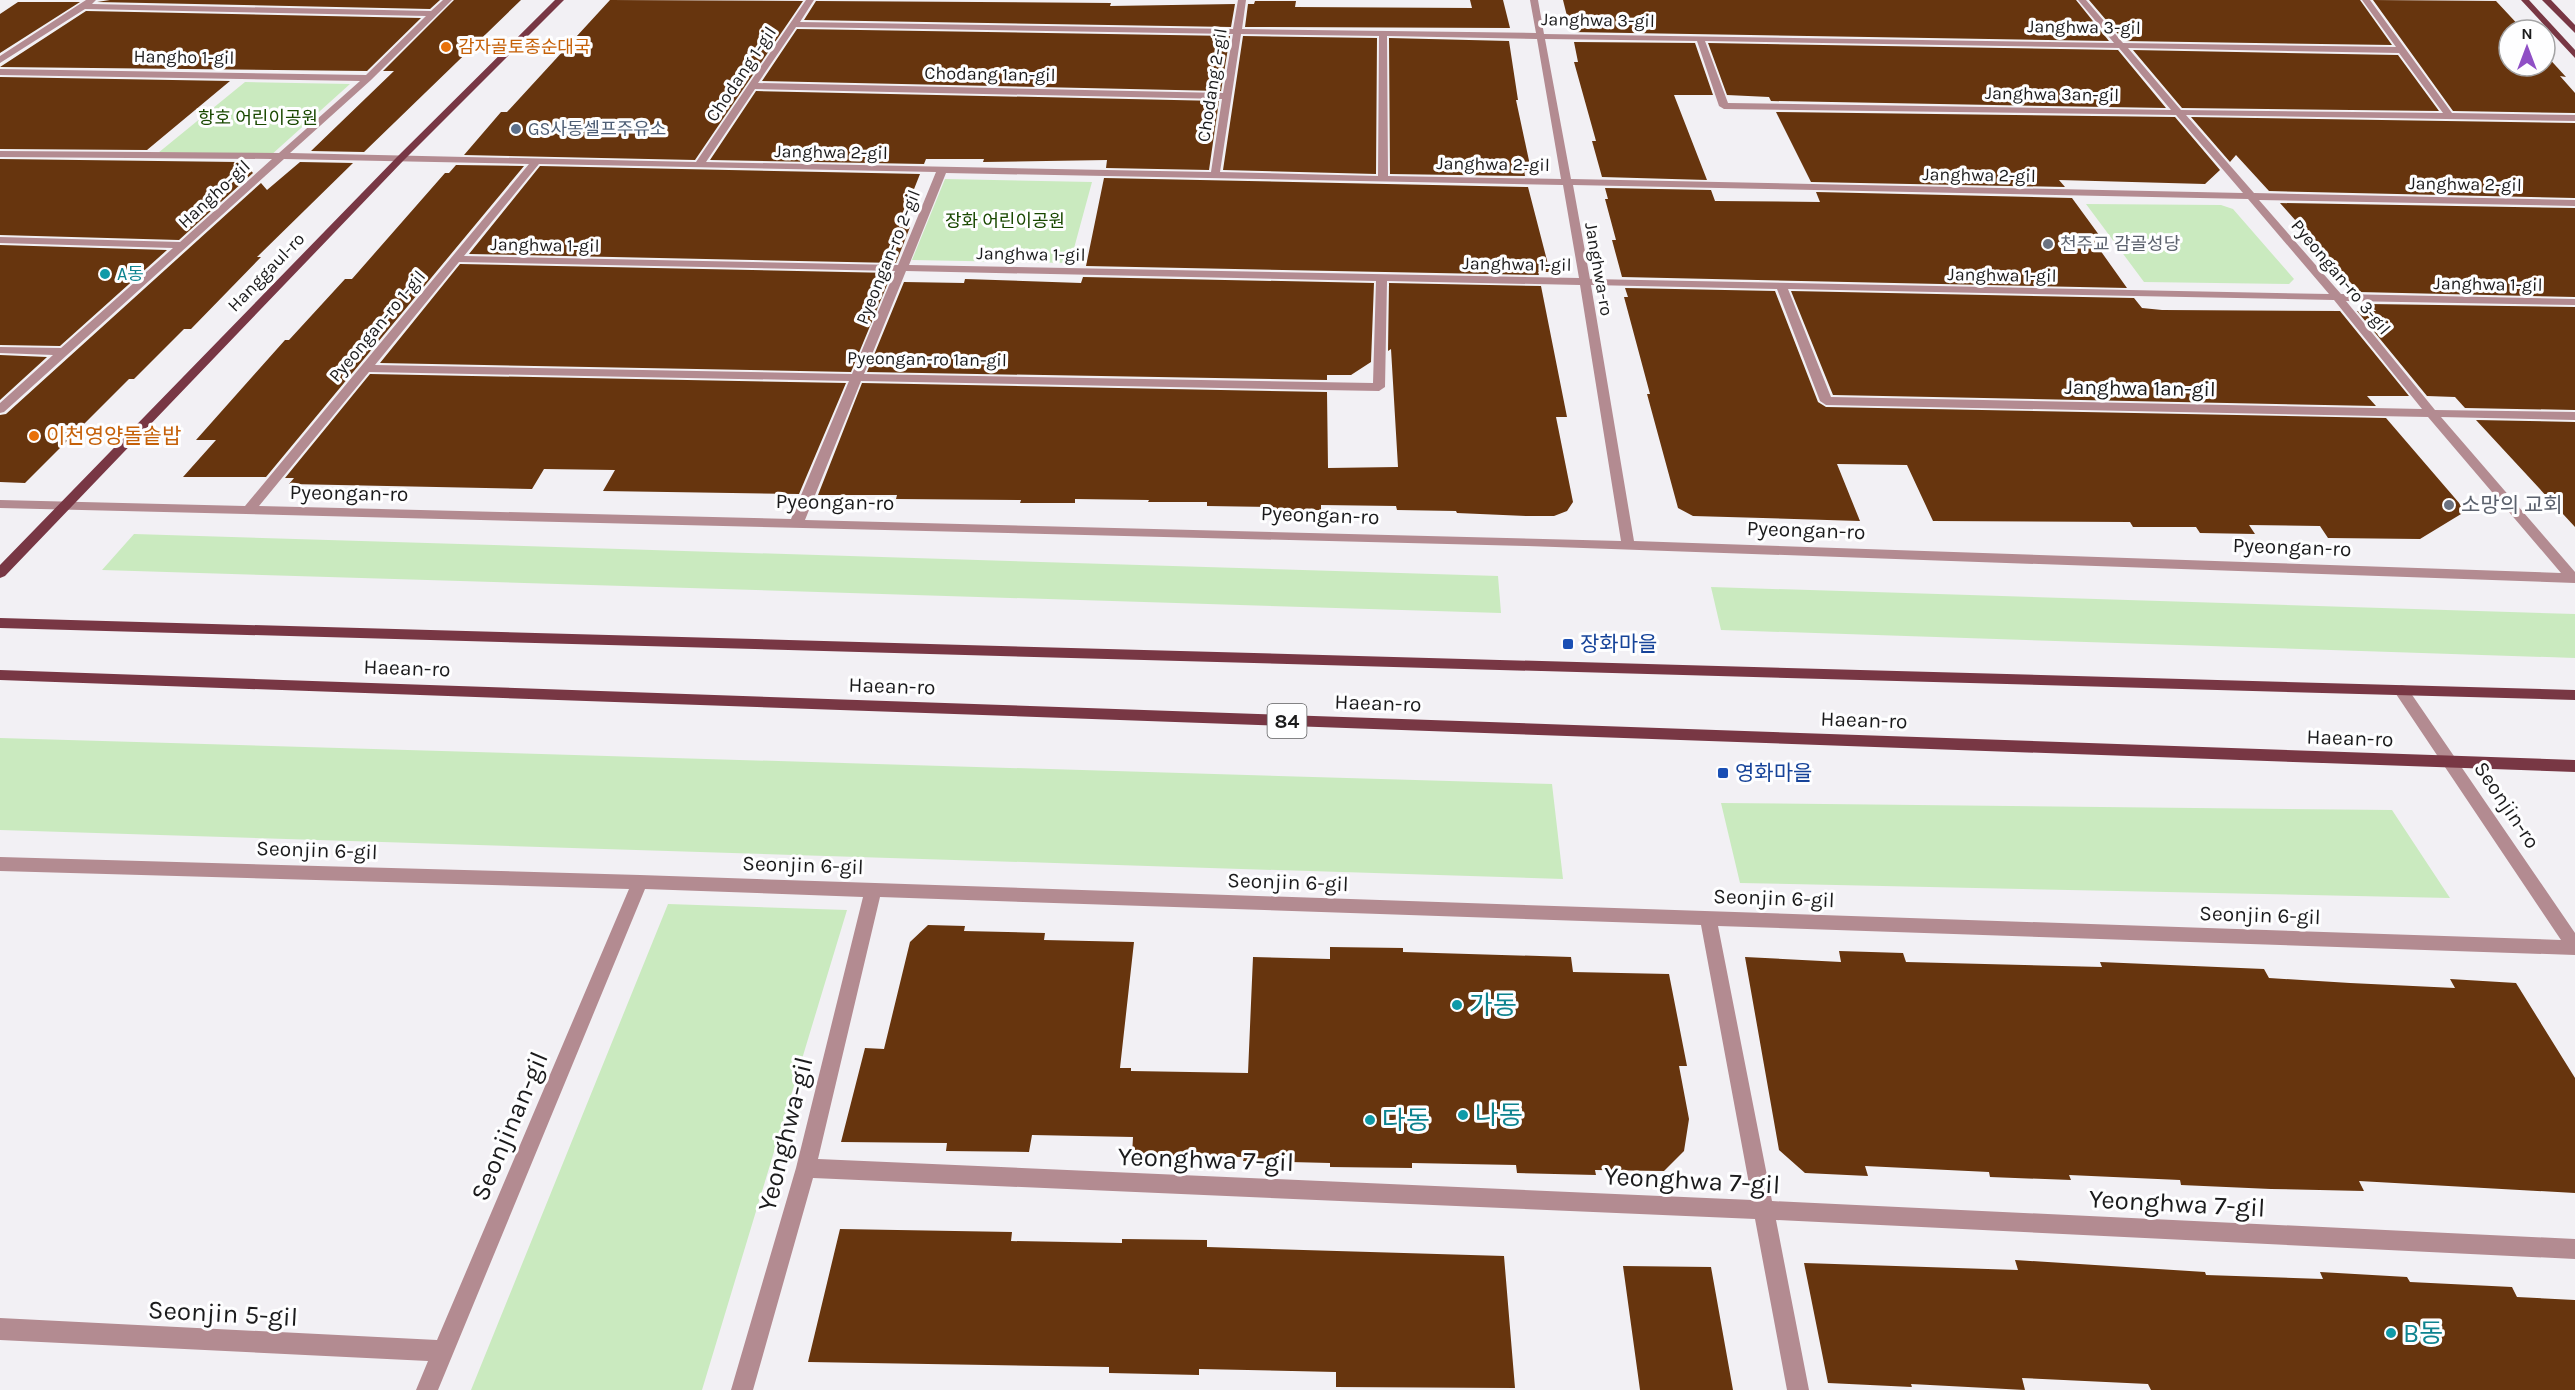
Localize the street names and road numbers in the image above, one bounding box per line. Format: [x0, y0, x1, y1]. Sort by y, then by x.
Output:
street label: Janghwa 3-gil [1541, 8, 1655, 32]
street label: Janghwa 3-gil [2027, 15, 2141, 39]
street label: Chodang 1-gil [701, 22, 781, 126]
street label: Chodang 2-gil [1192, 27, 1232, 143]
street label: Hangho 1-gil [133, 45, 235, 69]
street label: Chodang 1an-gil [924, 62, 1056, 86]
street label: Janghwa 3an-gil [1985, 82, 2119, 106]
street label: Janghwa 2-gil [774, 140, 888, 164]
street label: Janghwa 2-gil [1436, 152, 1550, 176]
street label: Hangho-gil [173, 155, 255, 233]
street label: Janghwa 2-gil [1922, 163, 2036, 187]
street label: Janghwa 2-gil [2408, 172, 2522, 196]
street label: Pyeongan-ro 2-gil [851, 186, 925, 328]
street label: Pyeongan-ro 3-gil [2286, 215, 2396, 339]
street label: Janghwa-ro [1580, 220, 1618, 318]
street label: Hanggaul-ro [223, 228, 309, 316]
street label: Janghwa 1-gil [490, 233, 600, 257]
street label: Janghwa 1-gil [976, 242, 1086, 266]
street label: Janghwa 1-gil [1462, 252, 1572, 276]
street label: Janghwa 1-gil [1947, 263, 2057, 287]
street label: Pyeongan-ro 1-gil [324, 266, 430, 386]
street label: Janghwa 1-gil [2433, 272, 2543, 296]
street label: Pyeongan-ro 1an-gil [847, 347, 1007, 371]
street label: Janghwa 1an-gil [2064, 375, 2216, 401]
street label: Pyeongan-ro [289, 480, 409, 506]
street label: Pyeongan-ro [775, 489, 895, 515]
street label: Pyeongan-ro [1260, 501, 1380, 529]
street label: Pyeongan-ro [1746, 516, 1866, 544]
street label: Pyeongan-ro [2232, 533, 2352, 561]
street label: Haean-ro [363, 654, 451, 682]
street label: Haean-ro [848, 672, 936, 700]
street label: Haean-ro [1334, 689, 1422, 717]
road number: 84 [1268, 704, 1306, 738]
street label: Haean-ro [1820, 706, 1908, 734]
street label: Haean-ro [2306, 724, 2394, 752]
street label: Seonjin-ro [2469, 757, 2545, 853]
street label: Seonjin 6-gil [256, 836, 378, 864]
street label: Seonjin 6-gil [742, 851, 864, 879]
street label: Seonjin 6-gil [1227, 868, 1349, 896]
street label: Seonjin 6-gil [1713, 884, 1835, 912]
street label: Seonjin 6-gil [2199, 901, 2321, 929]
street label: Seonjinan-gil [464, 1047, 555, 1206]
street label: Yeonghwa-gil [751, 1054, 820, 1215]
street label: Yeonghwa 7-gil [1117, 1141, 1295, 1178]
street label: Yeonghwa 7-gil [1603, 1160, 1781, 1201]
street label: Yeonghwa 7-gil [2088, 1183, 2266, 1224]
street label: Seonjin 5-gil [147, 1294, 299, 1333]

